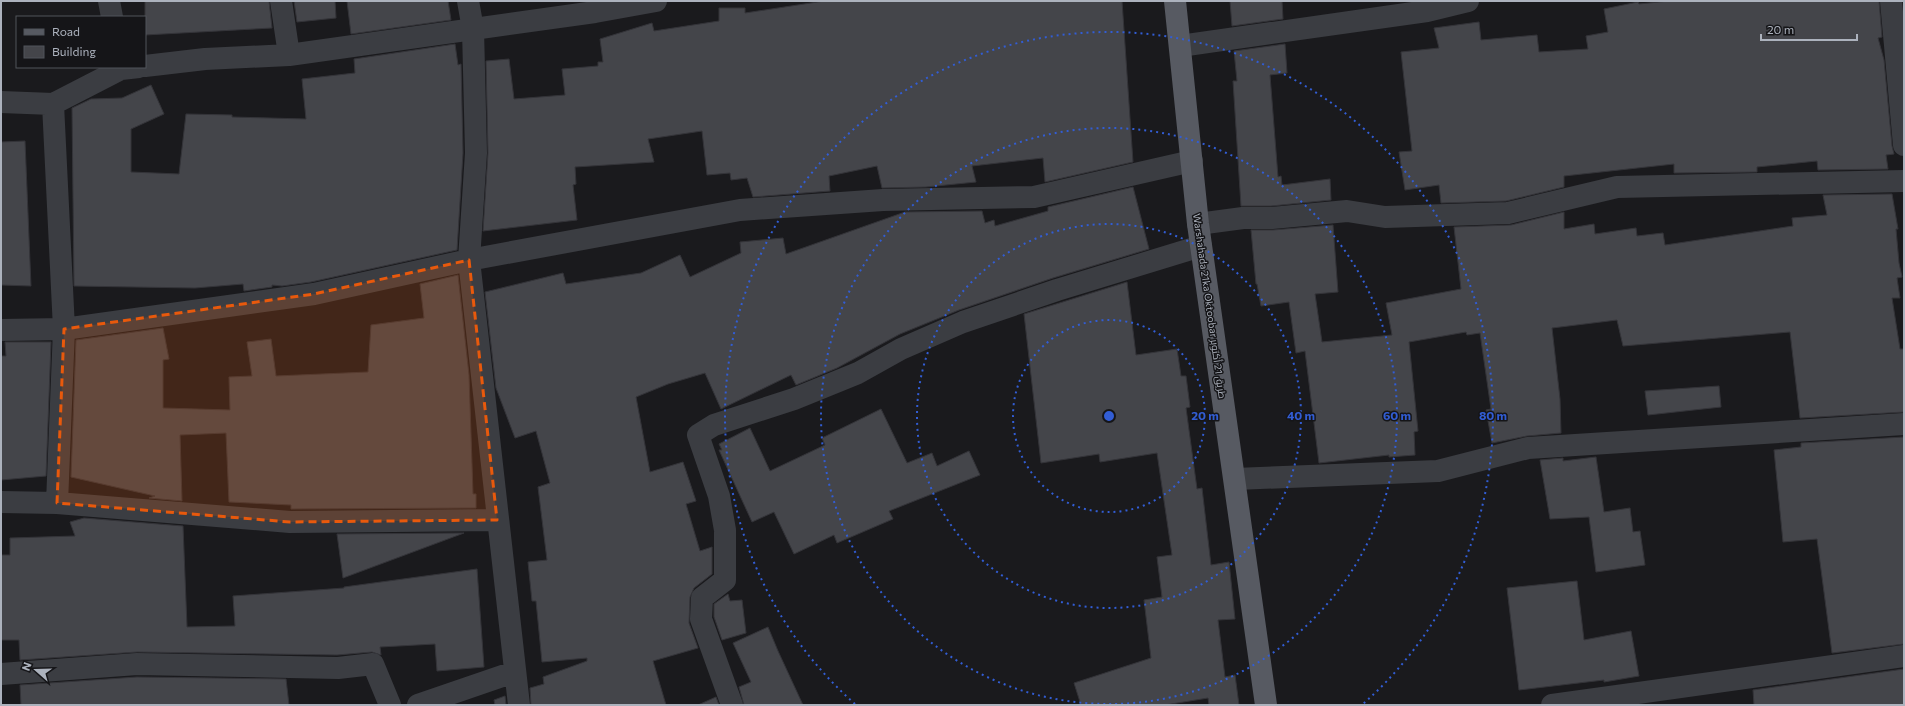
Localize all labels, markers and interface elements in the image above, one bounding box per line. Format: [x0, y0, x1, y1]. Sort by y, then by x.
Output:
legend [16, 16, 146, 68]
scale bar [1761, 16, 1857, 42]
text: 20 m [1767, 22, 1794, 36]
text: Road [52, 24, 80, 38]
text: Building [52, 44, 96, 58]
street label: Warshahada 21ka Oktoobar طريق 21 أكتوبر [1190, 213, 1229, 400]
text: 20 m [1191, 408, 1219, 422]
text: 40 m [1287, 408, 1315, 422]
text: 60 m [1383, 408, 1411, 422]
text: 80 m [1479, 408, 1507, 422]
centre of rings [1102, 409, 1116, 423]
north arrow [16, 650, 56, 690]
text: N [19, 660, 34, 673]

